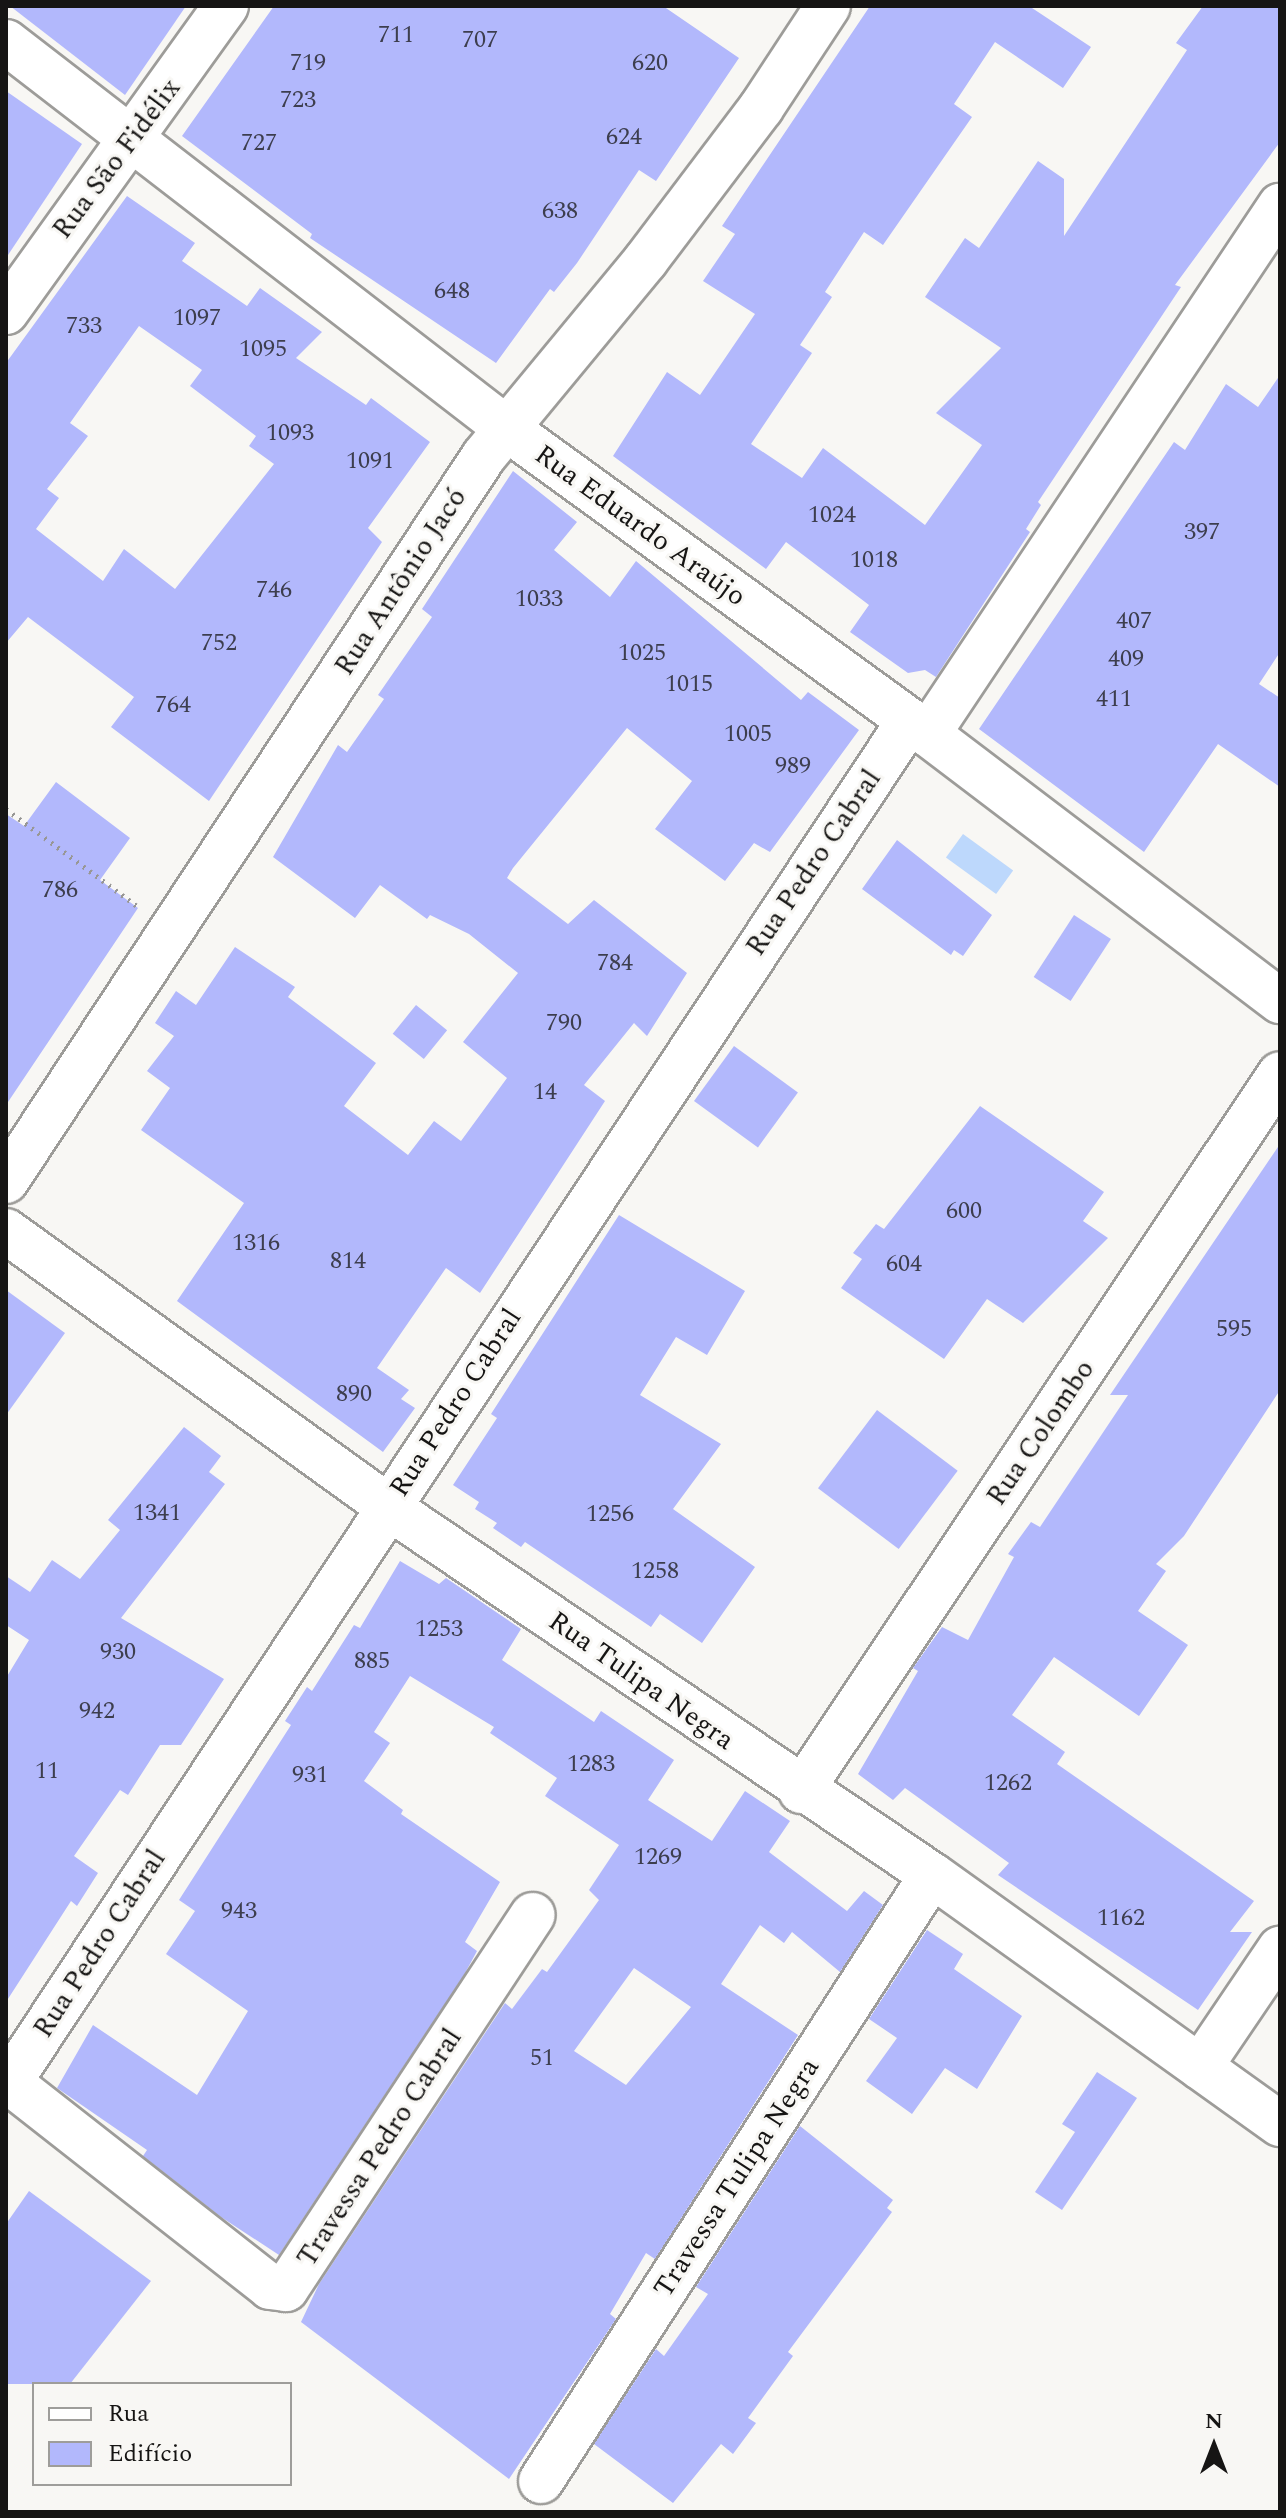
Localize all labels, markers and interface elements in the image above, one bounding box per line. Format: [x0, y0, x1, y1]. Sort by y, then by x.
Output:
house number: 711 [378, 22, 414, 50]
house number: 707 [462, 27, 498, 55]
house number: 719 [290, 50, 326, 78]
house number: 620 [632, 50, 668, 78]
street label: Rua São Fidélix [46, 72, 188, 246]
house number: 723 [280, 87, 316, 115]
house number: 624 [606, 124, 642, 152]
house number: 727 [241, 130, 277, 158]
house number: 638 [542, 198, 578, 226]
house number: 648 [434, 278, 470, 306]
house number: 1097 [173, 305, 221, 333]
house number: 733 [66, 313, 102, 341]
house number: 1095 [239, 336, 287, 364]
house number: 1093 [266, 420, 314, 448]
street label: Rua Eduardo Araújo [528, 438, 752, 614]
house number: 1091 [346, 448, 394, 476]
street label: Rua Antônio Jacó [328, 482, 474, 682]
house number: 1024 [808, 502, 856, 530]
house number: 397 [1184, 519, 1220, 547]
house number: 1018 [850, 547, 898, 575]
house number: 746 [256, 577, 292, 605]
house number: 1033 [515, 586, 563, 614]
house number: 407 [1116, 608, 1152, 636]
house number: 752 [201, 630, 237, 658]
house number: 1025 [618, 640, 666, 668]
house number: 409 [1108, 646, 1144, 674]
house number: 1015 [665, 671, 713, 699]
house number: 411 [1096, 686, 1132, 714]
house number: 764 [155, 692, 191, 720]
house number: 1005 [724, 721, 772, 749]
house number: 989 [775, 753, 811, 781]
street label: Rua Pedro Cabral [739, 763, 889, 963]
house number: 786 [42, 877, 78, 905]
house number: 784 [597, 950, 633, 978]
house number: 790 [546, 1010, 582, 1038]
house number: 14 [533, 1079, 557, 1107]
house number: 600 [946, 1198, 982, 1226]
house number: 1316 [232, 1230, 280, 1258]
house number: 814 [330, 1248, 366, 1276]
house number: 604 [886, 1251, 922, 1279]
street label: Rua Pedro Cabral [383, 1303, 529, 1503]
house number: 595 [1216, 1316, 1252, 1344]
street label: Rua Colombo [980, 1354, 1102, 1512]
house number: 890 [336, 1381, 372, 1409]
house number: 1341 [133, 1500, 181, 1528]
house number: 1256 [586, 1501, 634, 1529]
house number: 1258 [631, 1558, 679, 1586]
street label: Rua Tulipa Negra [542, 1604, 740, 1758]
house number: 1253 [415, 1616, 463, 1644]
house number: 930 [100, 1639, 136, 1667]
house number: 885 [354, 1648, 390, 1676]
house number: 942 [79, 1698, 115, 1726]
house number: 1283 [567, 1751, 615, 1779]
house number: 11 [35, 1758, 59, 1786]
house number: 931 [292, 1762, 328, 1790]
house number: 1262 [984, 1770, 1032, 1798]
street label: Rua Pedro Cabral [27, 1844, 173, 2044]
house number: 1269 [634, 1844, 682, 1872]
house number: 943 [221, 1898, 257, 1926]
house number: 1162 [1097, 1905, 1145, 1933]
street label: Travessa Pedro Cabral [290, 2023, 470, 2273]
house number: 51 [530, 2045, 554, 2073]
street label: Travessa Tulipa Negra [647, 2052, 827, 2304]
legend [32, 2382, 292, 2486]
text: Rua [108, 2396, 149, 2432]
text: N [1205, 2405, 1223, 2438]
north arrow [1174, 2406, 1254, 2486]
text: Edifício [108, 2436, 192, 2472]

